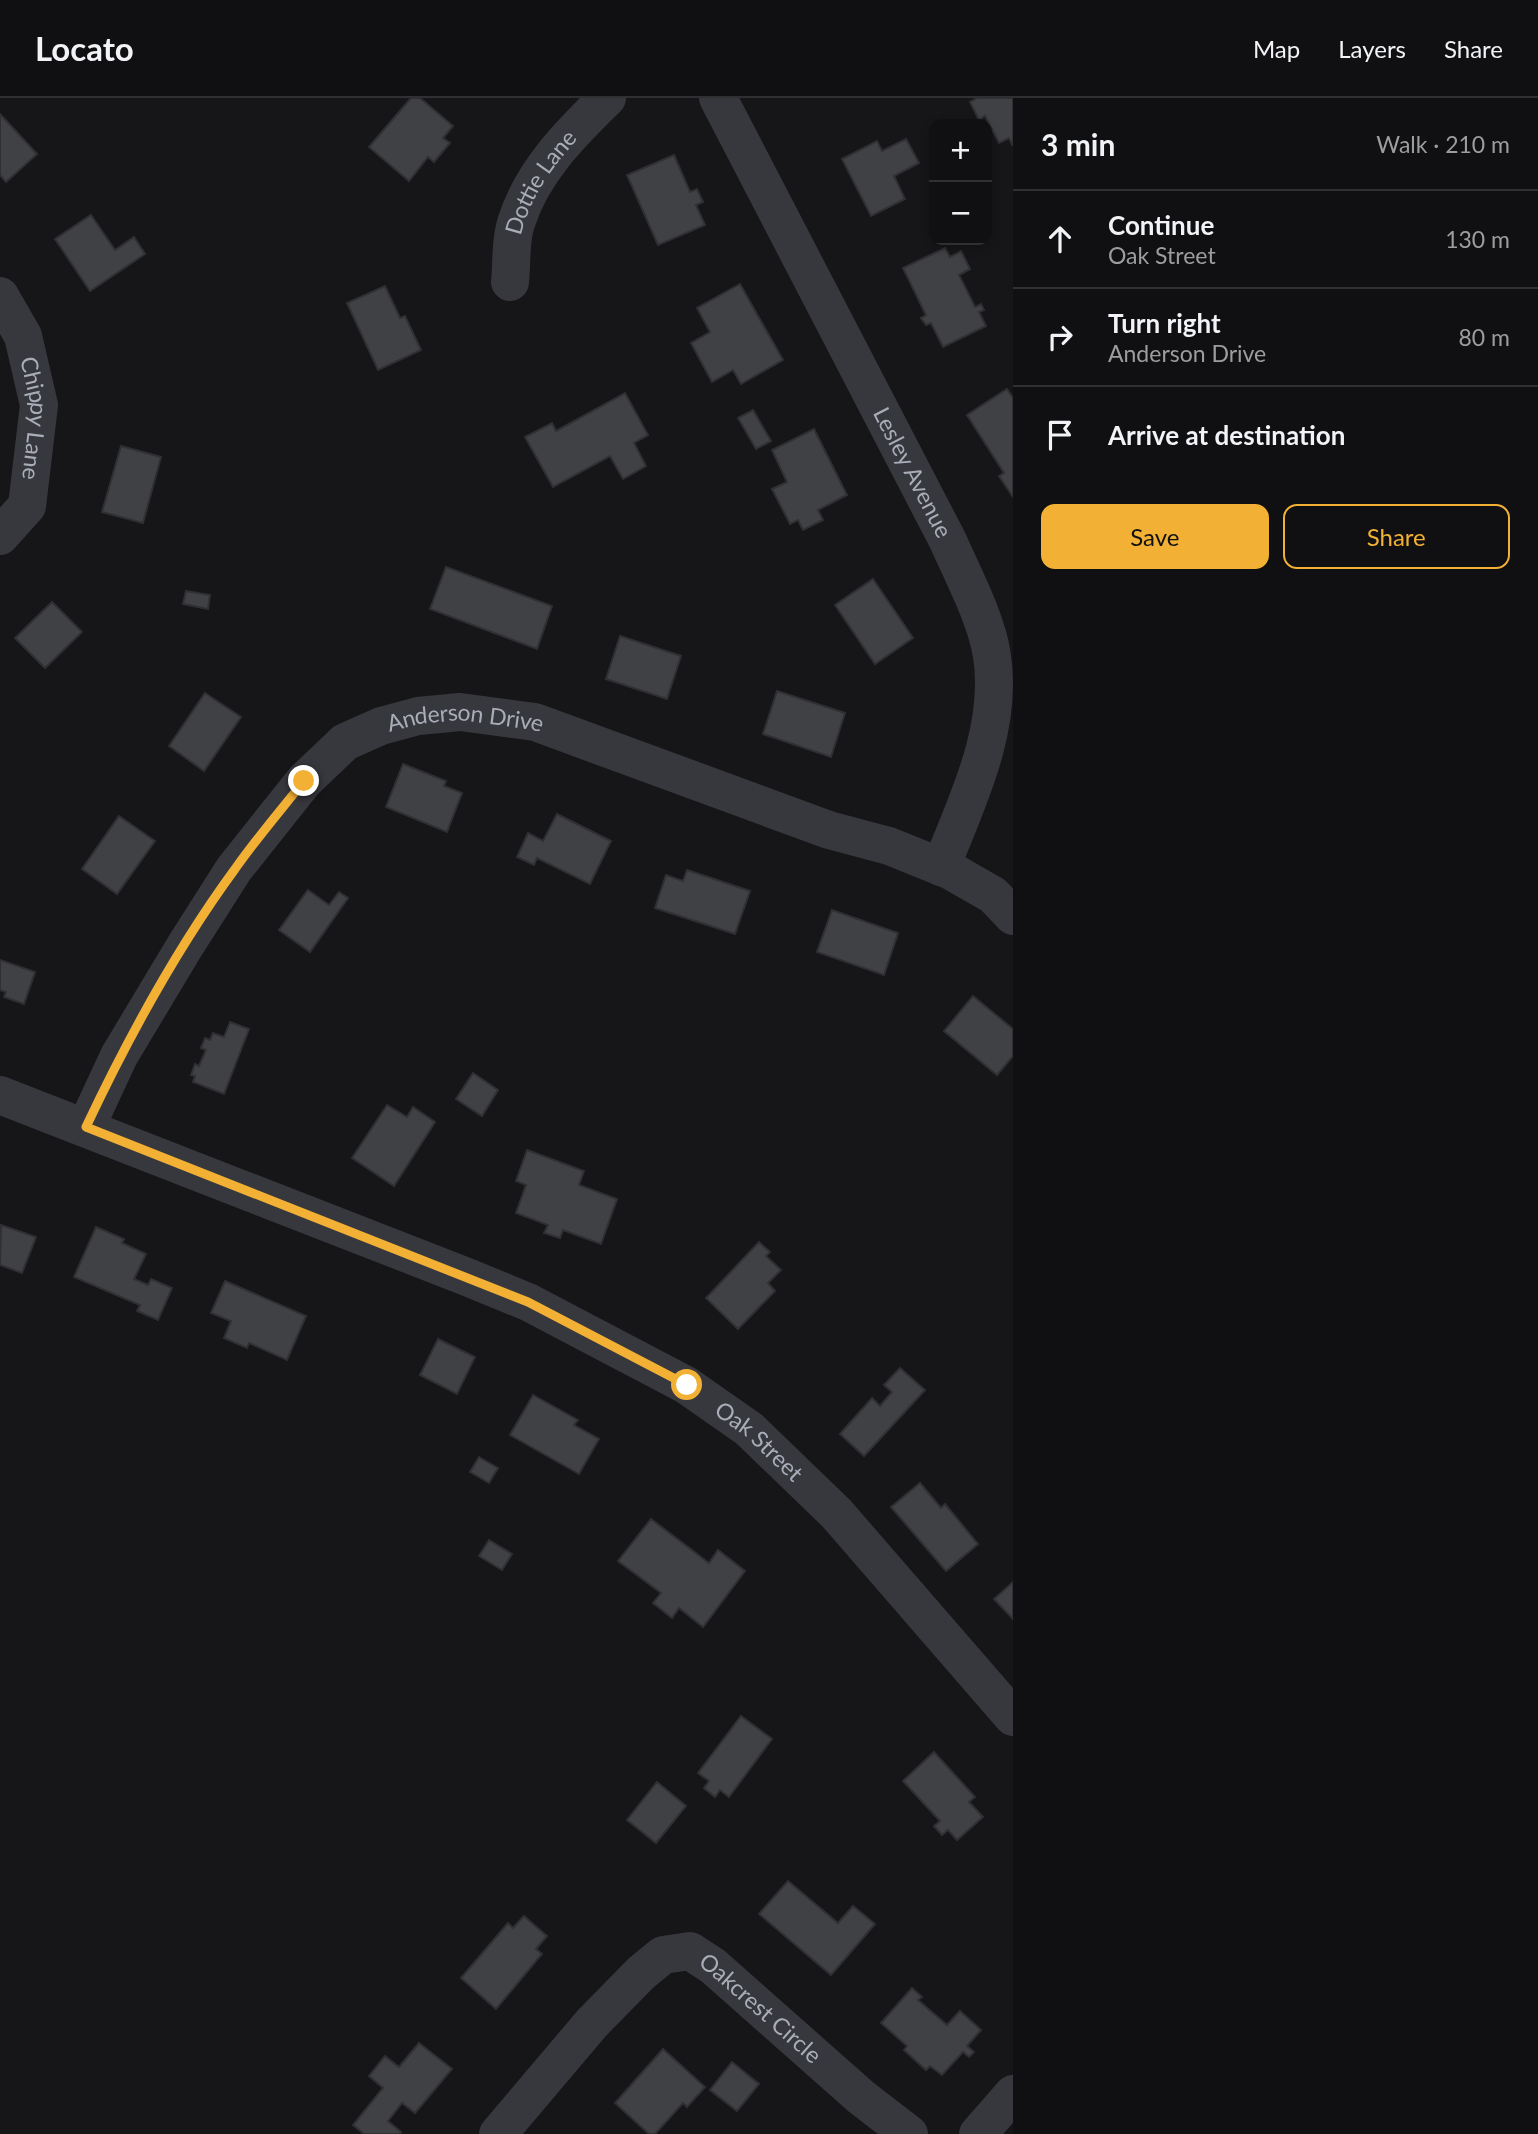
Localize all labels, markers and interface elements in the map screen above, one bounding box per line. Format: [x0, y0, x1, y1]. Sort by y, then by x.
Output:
text: Locato [35, 28, 134, 68]
text: Map [1253, 34, 1300, 63]
text: Layers [1338, 34, 1406, 63]
text: Share [1444, 34, 1503, 63]
map controls [929, 119, 992, 245]
button: + [929, 119, 992, 182]
street label: Dottie Lane [498, 123, 582, 237]
text: 3 min [1041, 126, 1115, 162]
text: Walk · 210 m [1376, 130, 1510, 158]
button: − [929, 182, 992, 245]
text: Continue [1108, 209, 1214, 241]
icon: ahead [1041, 220, 1079, 258]
text: 130 m [1445, 225, 1510, 253]
text: Oak Street [1108, 241, 1216, 269]
text: Turn right [1108, 307, 1221, 339]
icon: right [1041, 318, 1079, 356]
text: 80 m [1459, 323, 1510, 351]
text: Anderson Drive [1108, 339, 1266, 367]
street label: Chippy Lane [15, 354, 54, 482]
street label: Lesley Avenue [868, 402, 959, 542]
icon: arrive [1041, 416, 1079, 454]
text: Arrive at destination [1108, 419, 1345, 451]
button: Save [1041, 504, 1269, 569]
button: Share [1283, 504, 1510, 569]
street label: Anderson Drive [383, 697, 548, 737]
route end [288, 765, 319, 796]
route start [671, 1369, 702, 1400]
street label: Oak Street [710, 1395, 810, 1487]
street label: Oakcrest Circle [695, 1946, 828, 2068]

